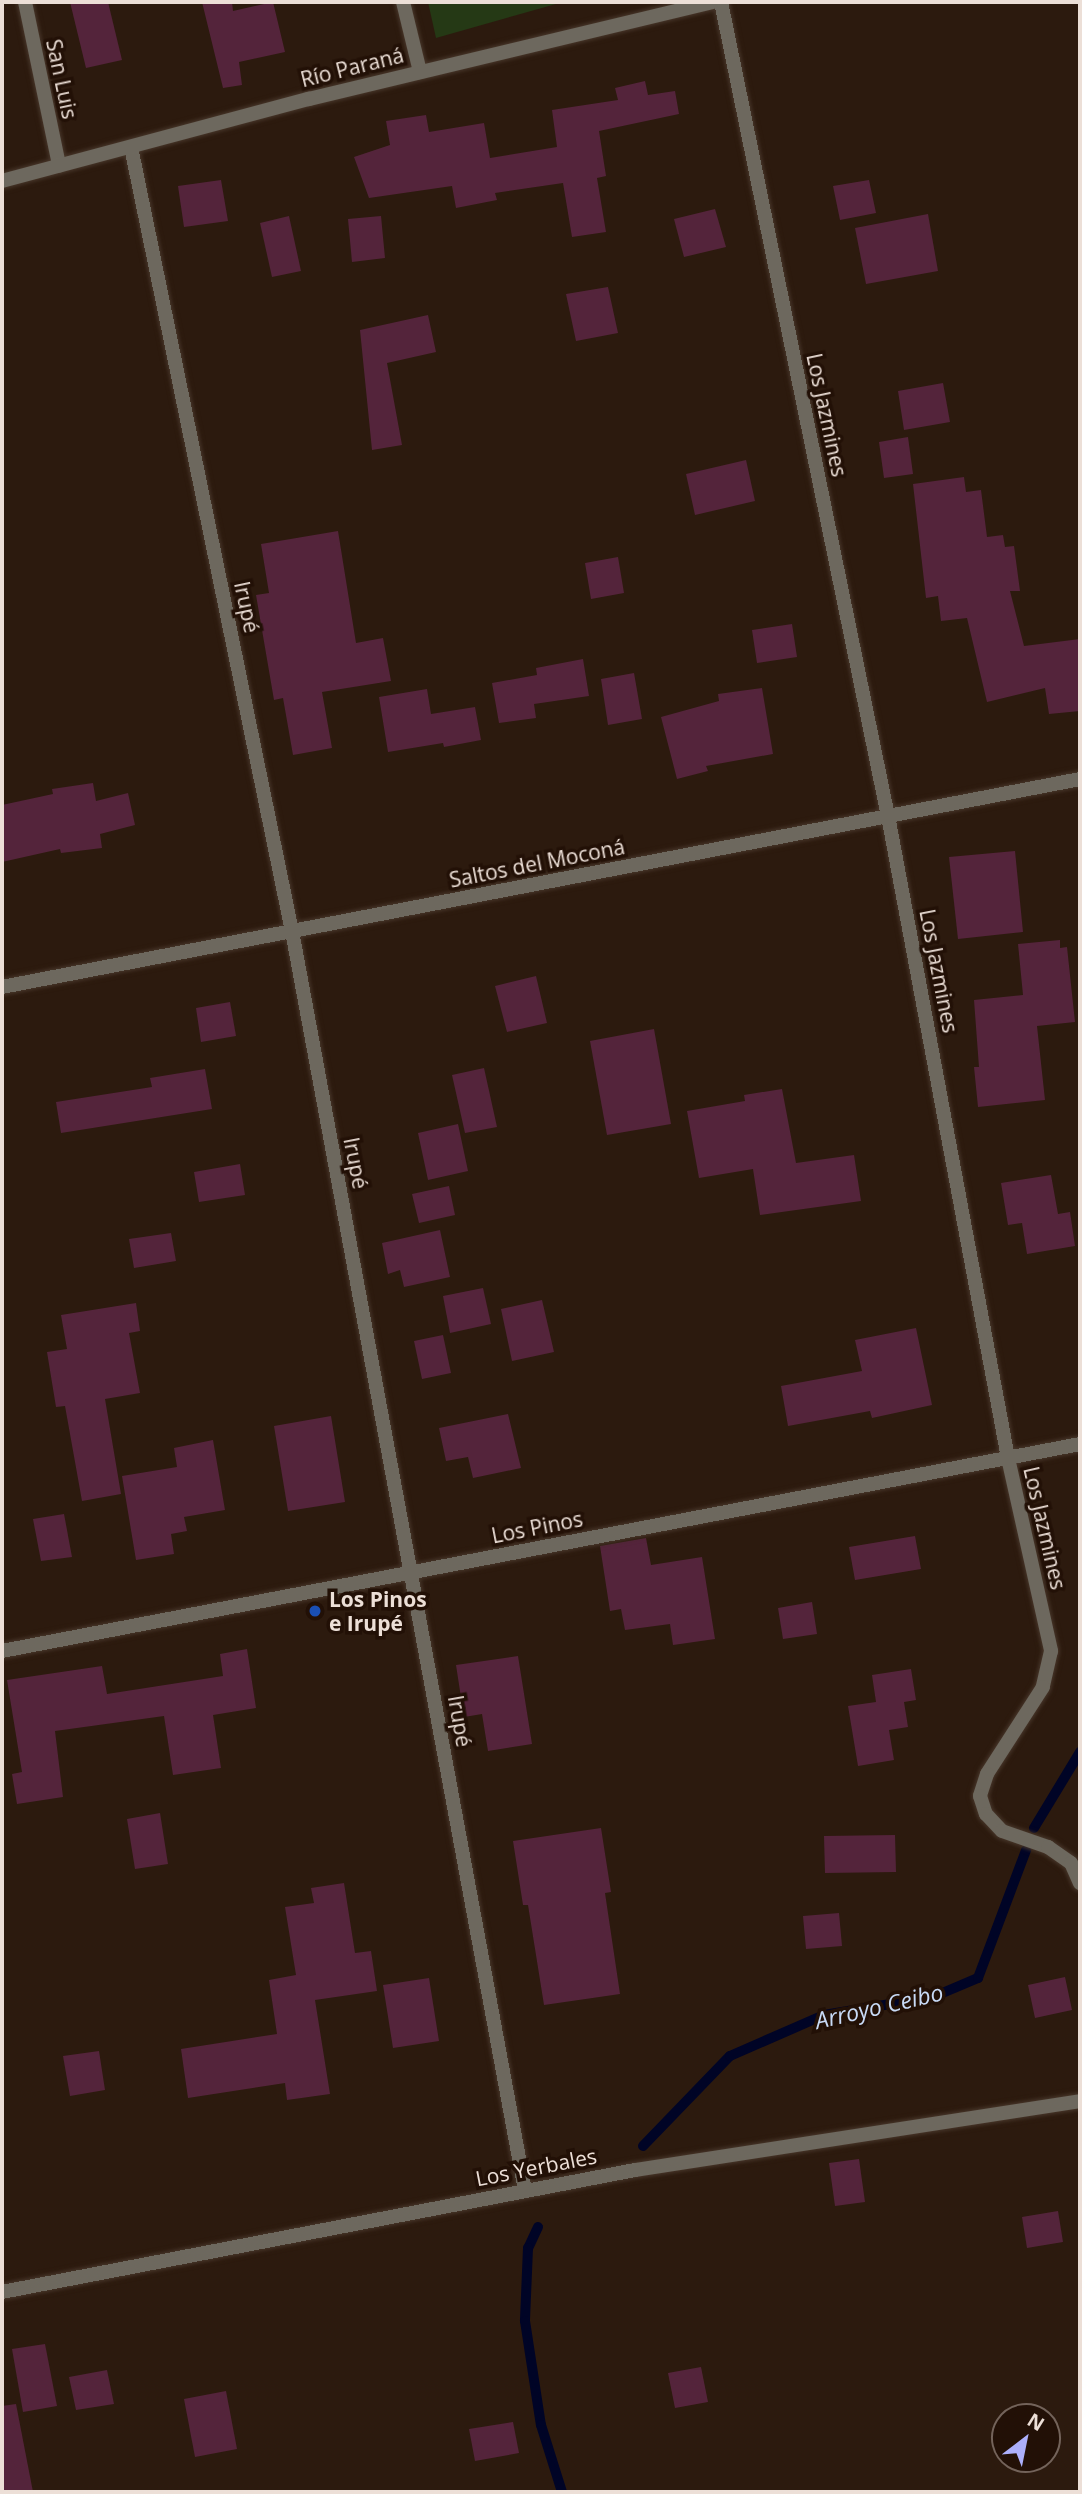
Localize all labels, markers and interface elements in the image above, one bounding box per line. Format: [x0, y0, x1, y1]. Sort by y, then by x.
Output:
street label: San Luis [41, 37, 83, 121]
street label: Río Paraná [298, 42, 406, 92]
street label: Los Jazmines [802, 351, 852, 479]
street label: Irupé [229, 579, 265, 635]
street label: Saltos del Moconá [447, 834, 627, 892]
street label: Los Jazmines [915, 907, 963, 1035]
street label: Irupé [339, 1135, 373, 1191]
street label: Los Jazmines [1019, 1464, 1071, 1592]
street label: Los Pinos [489, 1506, 585, 1548]
place label: Los Pinos e Irupé [329, 1586, 427, 1636]
marker: Los Pinos e Irupé [307, 1603, 323, 1619]
street label: Irupé [443, 1693, 477, 1749]
water label: Arroyo Ceibo [812, 1978, 946, 2034]
street label: Los Yerbales [473, 2143, 599, 2191]
north arrow [991, 2403, 1061, 2473]
text: N [1023, 2407, 1050, 2437]

